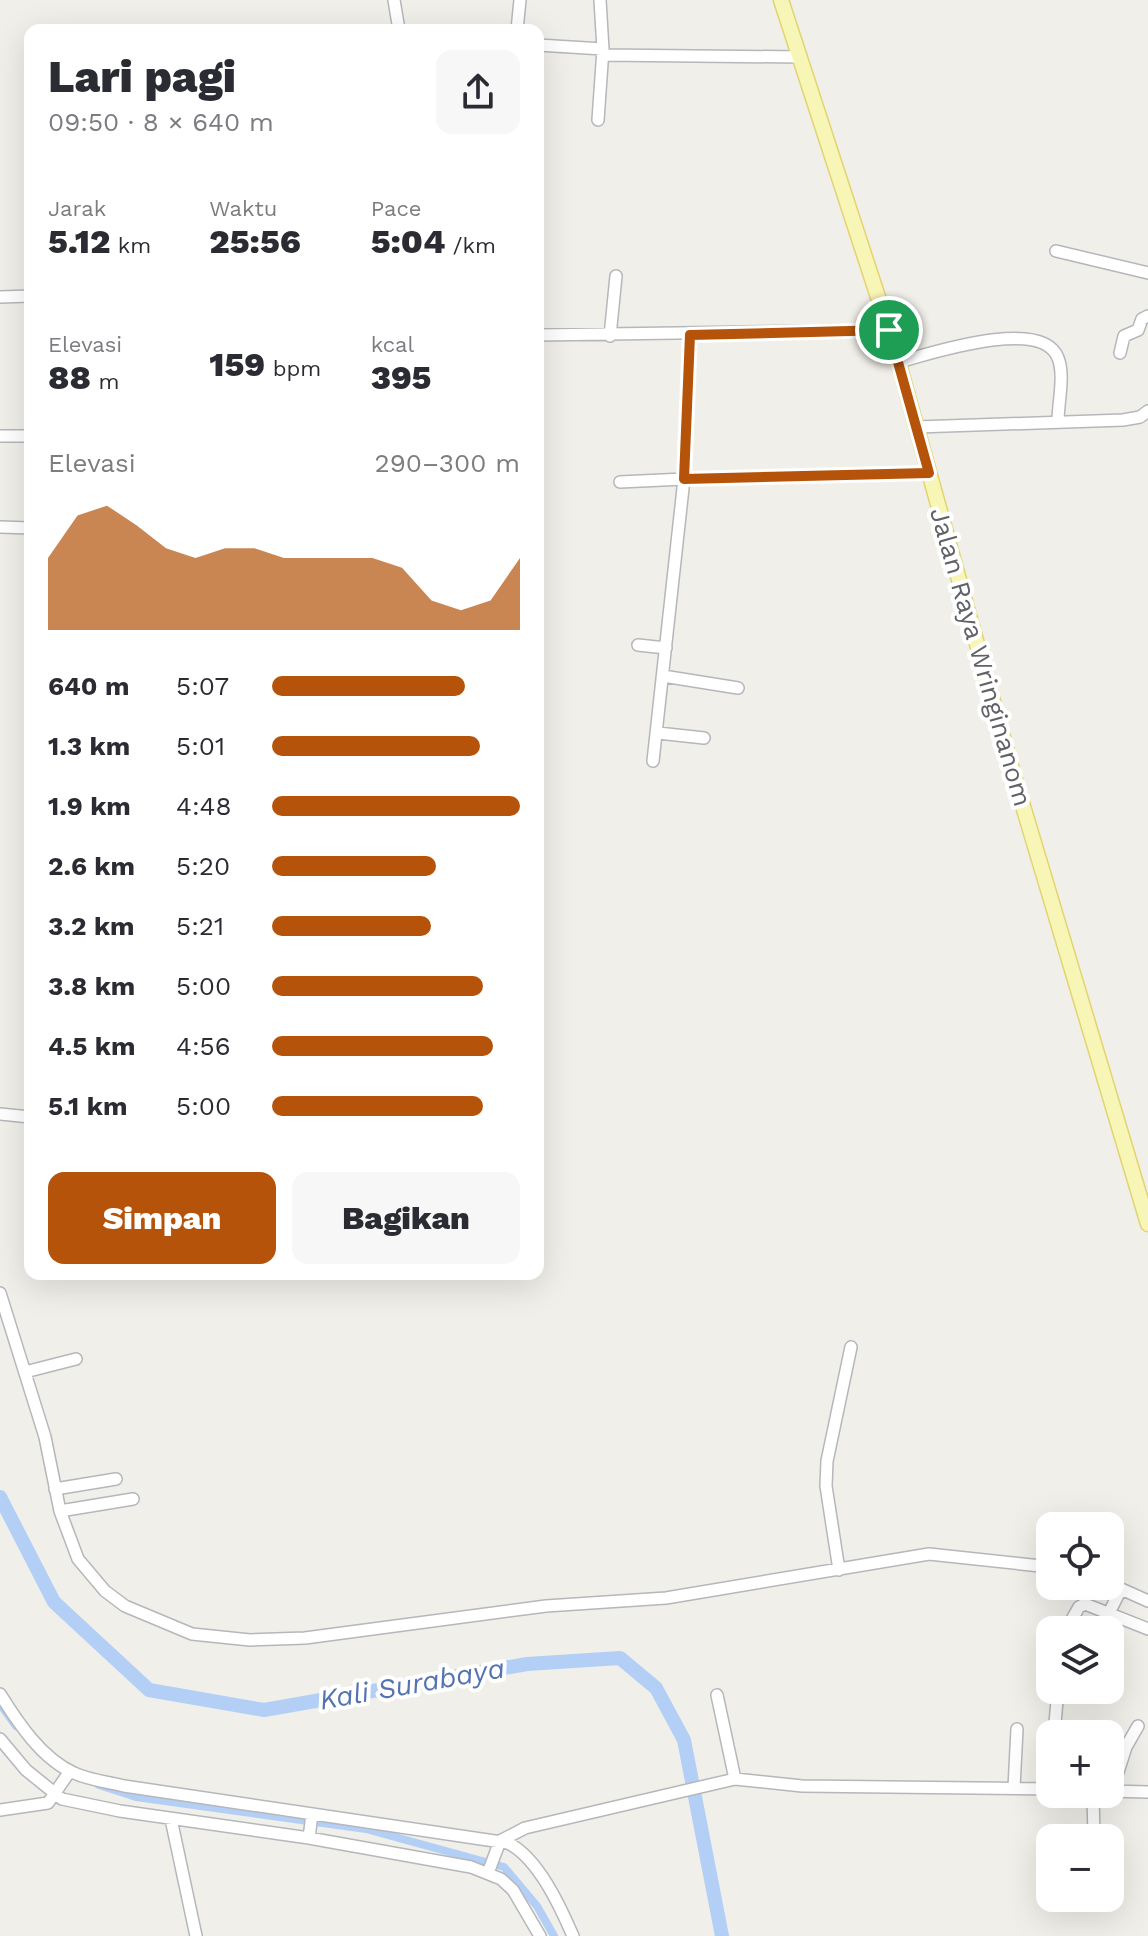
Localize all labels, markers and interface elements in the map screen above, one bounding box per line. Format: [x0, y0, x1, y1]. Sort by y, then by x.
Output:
button: share [436, 50, 520, 134]
text: Lari pagi [48, 51, 236, 103]
text: 09:50 · 8 × 640 m [48, 107, 274, 137]
text: Jarak [48, 196, 106, 221]
text: Waktu [209, 196, 277, 221]
text: Pace [371, 196, 422, 221]
text: 5.12 [48, 221, 110, 261]
text: 25:56 [209, 221, 301, 261]
text: 5:04 [371, 221, 445, 261]
text: km [110, 233, 151, 258]
text: /km [445, 233, 496, 258]
pin [855, 296, 923, 364]
icon: arrive [867, 308, 911, 352]
text: Elevasi [48, 332, 122, 357]
text: kcal [371, 332, 414, 357]
text: 159 [209, 344, 265, 384]
text: bpm [265, 356, 321, 381]
text: 88 [48, 357, 91, 397]
text: 395 [371, 357, 431, 397]
text: m [91, 369, 119, 394]
text: Elevasi [48, 448, 136, 478]
text: 290–300 m [375, 448, 520, 478]
street label: Jalan Raya Wringinanom [924, 504, 1038, 810]
text: 640 m [48, 671, 129, 701]
text: 5:07 [176, 671, 229, 701]
text: 1.3 km [48, 731, 130, 761]
text: 5:01 [176, 731, 225, 761]
text: 1.9 km [48, 791, 131, 821]
text: 4:48 [176, 791, 231, 821]
text: 2.6 km [48, 851, 135, 881]
text: 5:20 [176, 851, 230, 881]
text: 3.2 km [48, 911, 135, 941]
text: 5:21 [176, 911, 224, 941]
text: 3.8 km [48, 971, 135, 1001]
text: 5:00 [176, 971, 231, 1001]
text: 4.5 km [48, 1031, 135, 1061]
text: 4:56 [176, 1031, 231, 1061]
text: 5.1 km [48, 1091, 127, 1121]
text: 5:00 [176, 1091, 231, 1121]
button: Simpan [48, 1172, 276, 1264]
button: Bagikan [292, 1172, 520, 1264]
map controls [1036, 1512, 1124, 1912]
button: locate [1036, 1512, 1124, 1600]
button: layers [1036, 1616, 1124, 1704]
water label: Kali Surabaya [317, 1651, 507, 1717]
button: + [1036, 1720, 1124, 1808]
button: − [1036, 1824, 1124, 1912]

